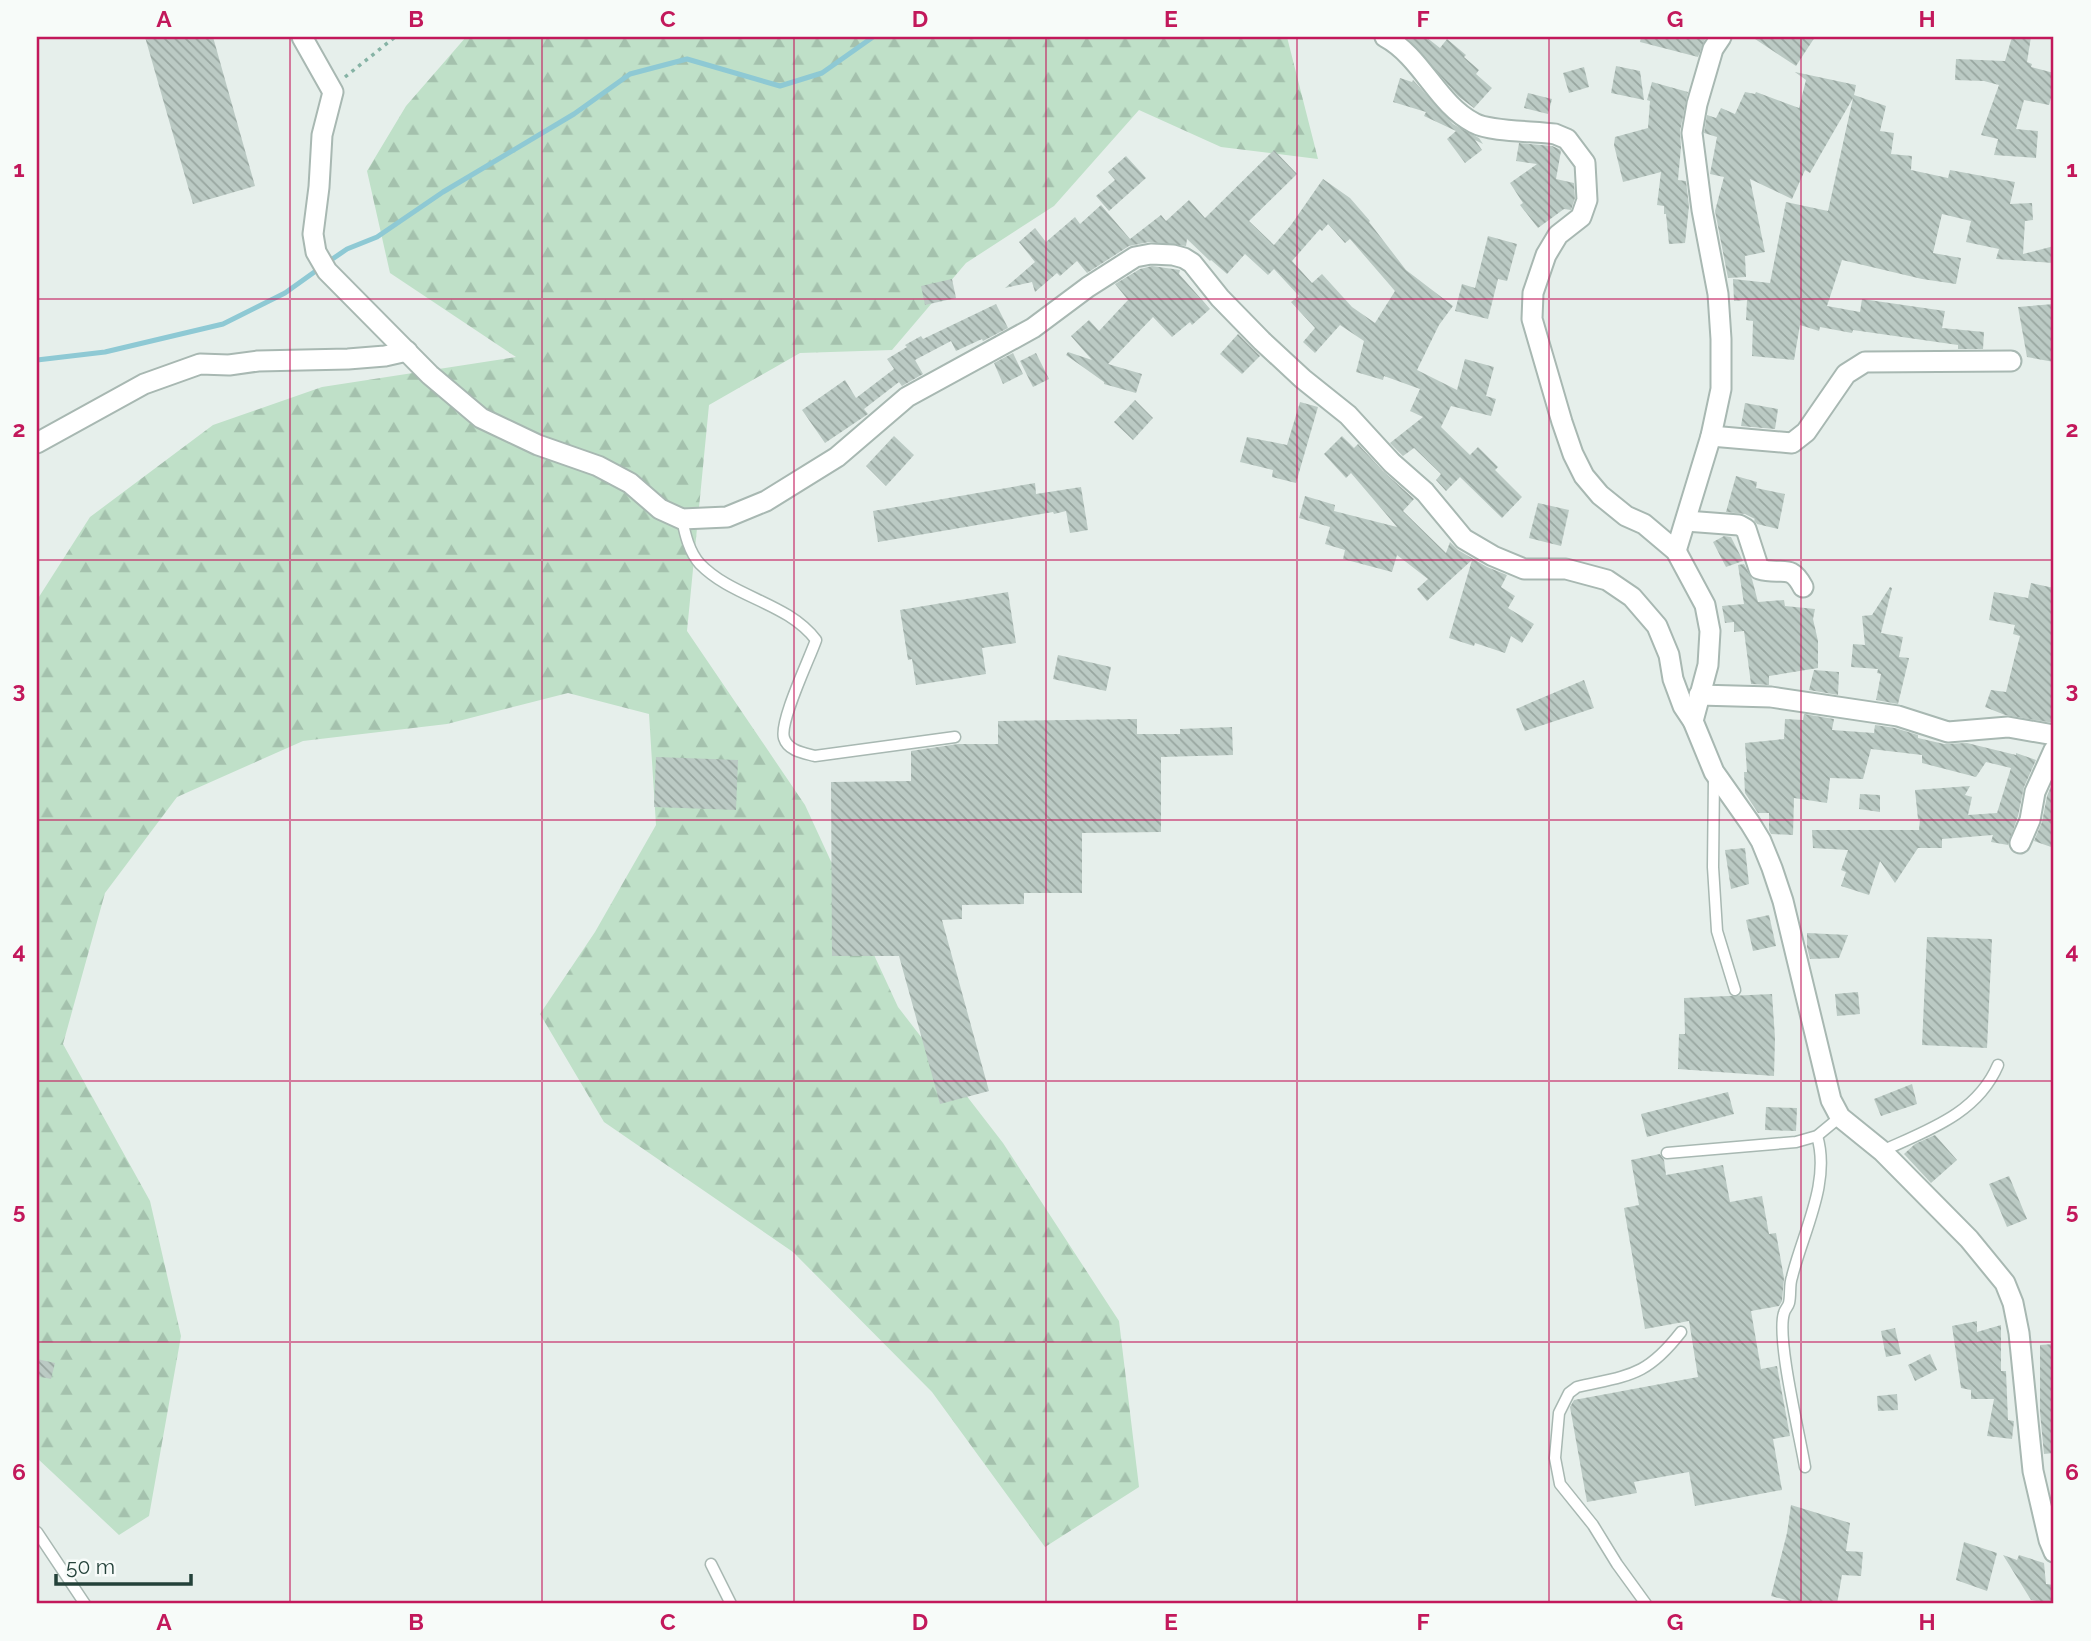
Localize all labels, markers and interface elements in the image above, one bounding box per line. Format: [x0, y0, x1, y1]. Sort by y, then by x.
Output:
text: A [156, 5, 172, 32]
text: B [408, 5, 424, 32]
text: C [660, 5, 676, 32]
text: D [912, 5, 928, 32]
text: E [1164, 5, 1178, 32]
text: F [1416, 5, 1430, 32]
text: G [1667, 5, 1683, 32]
text: H [1918, 5, 1936, 32]
text: 1 [13, 155, 25, 182]
text: 1 [2066, 155, 2078, 182]
text: 2 [13, 415, 25, 442]
text: 2 [2066, 415, 2078, 442]
text: 3 [13, 676, 25, 703]
text: 3 [2066, 676, 2078, 703]
text: 4 [12, 937, 26, 964]
text: 4 [2065, 937, 2079, 964]
text: 5 [13, 1197, 26, 1224]
text: 5 [2066, 1197, 2079, 1224]
text: 6 [12, 1458, 26, 1485]
text: 6 [2065, 1458, 2079, 1485]
scale bar [56, 1543, 191, 1587]
text: 50 m [66, 1554, 115, 1579]
text: A [156, 1608, 172, 1635]
text: B [408, 1608, 424, 1635]
text: C [660, 1608, 676, 1635]
text: D [912, 1608, 928, 1635]
text: E [1164, 1608, 1178, 1635]
text: F [1416, 1608, 1430, 1635]
text: G [1667, 1608, 1683, 1635]
text: H [1918, 1608, 1936, 1635]

